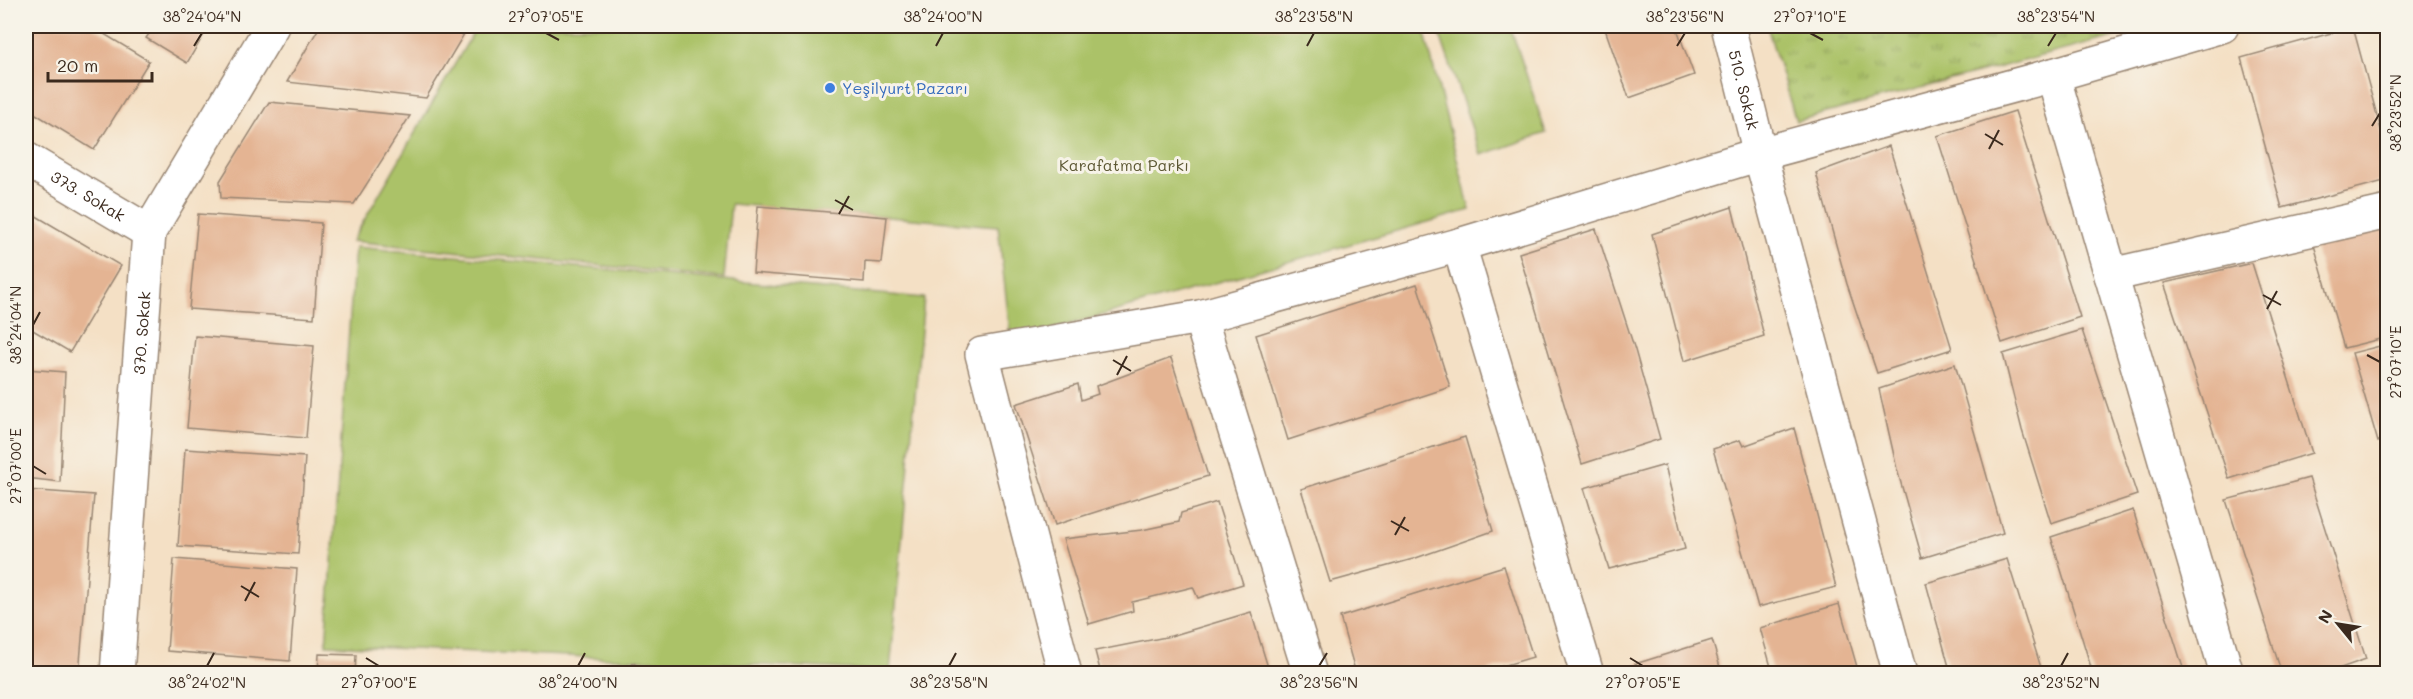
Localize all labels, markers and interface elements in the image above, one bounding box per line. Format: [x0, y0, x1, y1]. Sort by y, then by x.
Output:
text: 38°24'04"N [163, 6, 241, 26]
text: 27°07'05"E [508, 6, 584, 26]
text: 38°24'00"N [904, 6, 983, 26]
text: 38°23'58"N [1275, 6, 1353, 26]
text: 38°23'56"N [1646, 6, 1724, 26]
text: 27°07'10"E [1773, 6, 1847, 26]
text: 38°23'54"N [2017, 6, 2095, 26]
scale bar [48, 45, 152, 83]
street label: 510. Sokak [1724, 48, 1765, 132]
text: 20 m [57, 53, 98, 77]
text: 38°23'52"N [2385, 74, 2405, 152]
place label: Yeşilyurt Pazarı [842, 77, 968, 98]
marker: Yeşilyurt Pazarı [823, 81, 837, 95]
park label: Karafatma Parkı [1059, 154, 1189, 175]
street label: 373. Sokak [47, 165, 129, 226]
text: 38°24'04"N [5, 286, 25, 364]
street label: 370. Sokak [128, 290, 155, 375]
text: 27°07'10"E [2385, 325, 2405, 399]
text: 27°07'00"E [5, 428, 25, 504]
north arrow [2308, 594, 2368, 654]
text: N [2312, 606, 2337, 627]
text: 38°24'02"N [168, 672, 246, 692]
text: 27°07'00"E [341, 672, 417, 692]
text: 38°24'00"N [539, 672, 618, 692]
text: 38°23'58"N [910, 672, 988, 692]
text: 38°23'56"N [1280, 672, 1358, 692]
text: 27°07'05"E [1605, 672, 1681, 692]
text: 38°23'52"N [2022, 672, 2100, 692]

